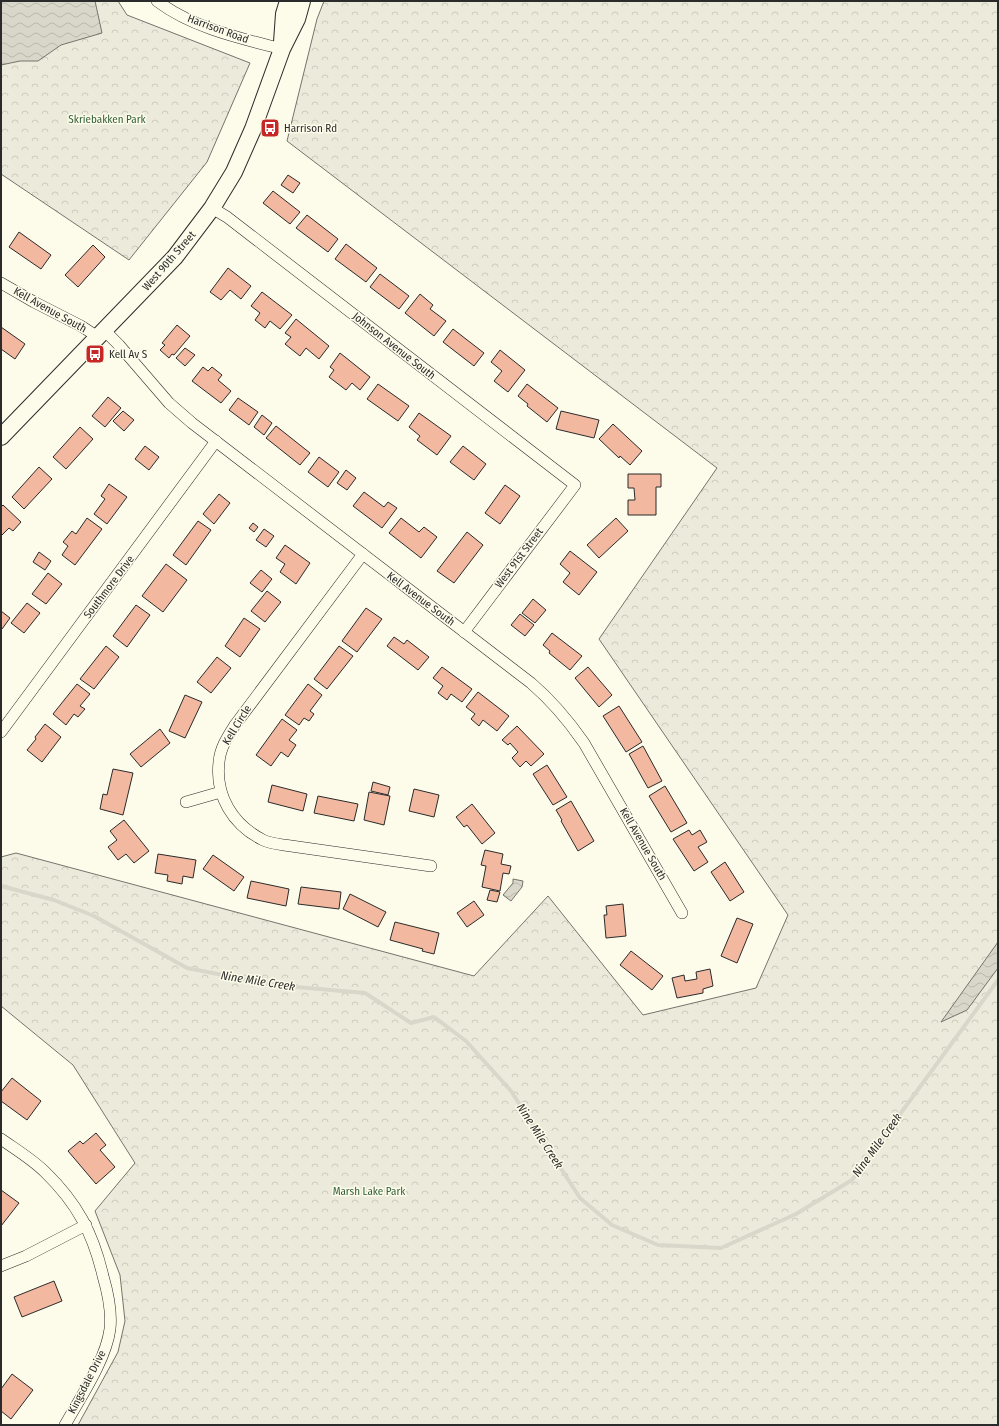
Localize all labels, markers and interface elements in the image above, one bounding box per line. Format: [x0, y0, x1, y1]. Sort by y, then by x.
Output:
street label: Harrison Road [186, 12, 250, 46]
park label: Skriebakken Park [68, 113, 147, 126]
bus stop icon: Harrison Rd [259, 117, 281, 139]
place label: Harrison Rd [284, 122, 337, 135]
street label: West 90th Street [140, 228, 199, 293]
street label: Kell Avenue South [11, 285, 89, 335]
street label: Johnson Avenue South [350, 310, 438, 382]
bus stop icon: Kell Av S [84, 343, 106, 365]
place label: Kell Av S [109, 348, 148, 361]
street label: West 91st Street [492, 525, 546, 591]
street label: Southmore Drive [81, 553, 137, 621]
street label: Kell Avenue South [385, 569, 457, 629]
street label: Kell Circle [220, 703, 254, 747]
street label: Kell Avenue South [617, 805, 669, 883]
water label: Nine Mile Creek [220, 968, 296, 994]
water label: Nine Mile Creek [514, 1101, 566, 1171]
water label: Nine Mile Creek [849, 1110, 905, 1179]
park label: Marsh Lake Park [333, 1185, 406, 1198]
street label: Kingsdale Drive [65, 1348, 109, 1416]

